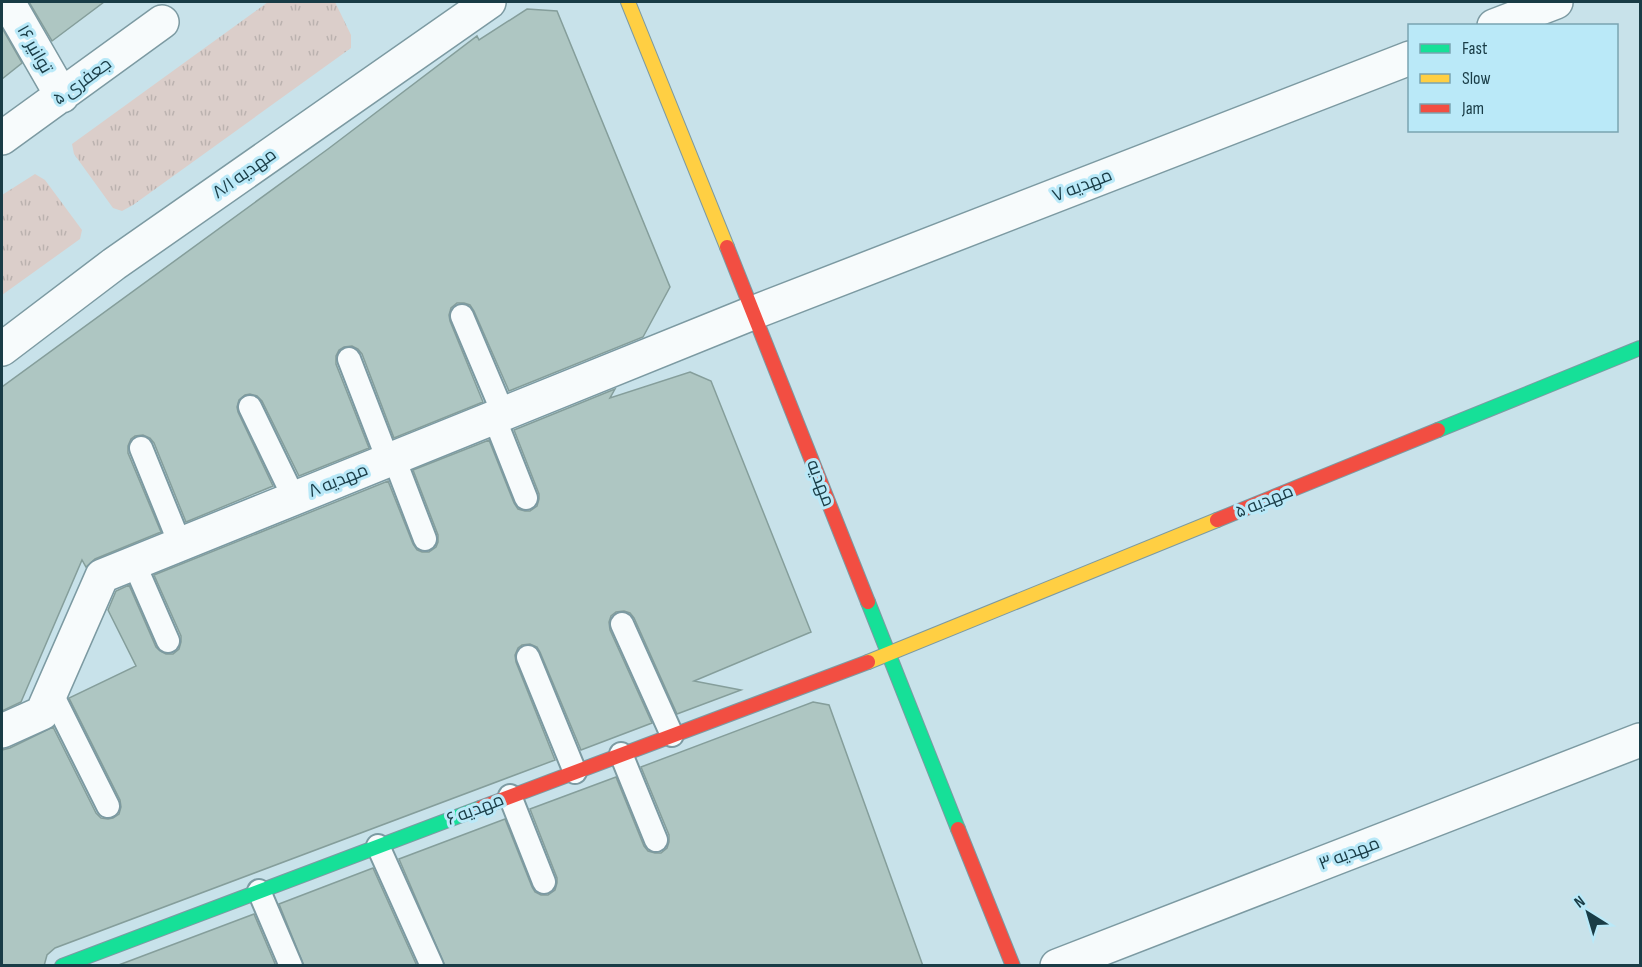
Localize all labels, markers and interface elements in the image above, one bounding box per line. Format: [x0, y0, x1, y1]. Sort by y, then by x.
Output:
street label: توانیر ۱۶ [12, 21, 57, 77]
legend [1408, 24, 1618, 132]
text: Fast [1462, 38, 1488, 59]
street label: جعفری ۵ [49, 53, 116, 110]
text: Slow [1462, 68, 1491, 89]
text: Jam [1461, 98, 1484, 119]
street label: مهدیه ۸/۱ [208, 144, 280, 203]
street label: مهدیه ۷ [1049, 164, 1115, 206]
street label: مهدیه [802, 457, 839, 509]
street label: مهدیه ۸ [305, 459, 371, 502]
street label: مهدیه ۵ [1232, 480, 1296, 523]
street label: مهدیه ۶ [444, 789, 507, 830]
street label: مهدیه ۳ [1316, 832, 1382, 875]
north arrow [1558, 883, 1618, 943]
text: N [1571, 892, 1589, 912]

